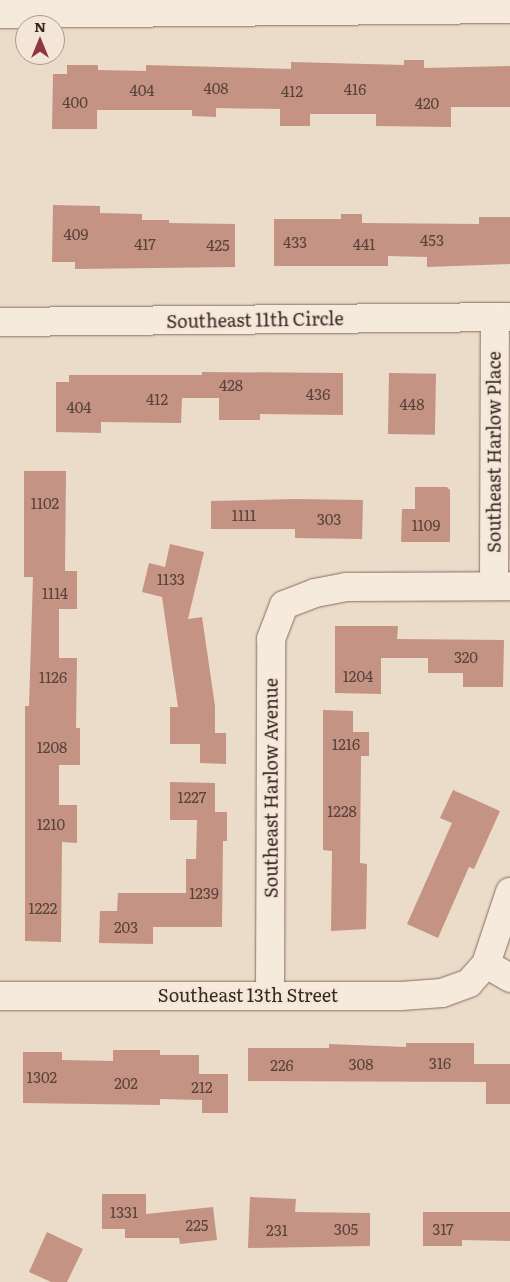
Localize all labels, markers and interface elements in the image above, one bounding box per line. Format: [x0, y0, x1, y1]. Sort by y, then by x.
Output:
north arrow [15, 15, 65, 65]
text: N [34, 16, 46, 36]
house number: 408 [203, 79, 229, 97]
house number: 416 [344, 80, 366, 98]
house number: 404 [129, 81, 155, 99]
house number: 412 [281, 82, 303, 100]
house number: 400 [62, 93, 88, 111]
house number: 420 [415, 94, 439, 112]
house number: 409 [64, 225, 88, 243]
house number: 453 [420, 231, 444, 249]
house number: 433 [283, 233, 307, 251]
house number: 417 [134, 235, 156, 253]
house number: 441 [353, 235, 375, 253]
house number: 425 [206, 236, 230, 254]
street label: Southeast 11th Circle [166, 308, 344, 332]
street label: Southeast Harlow Place [483, 351, 505, 553]
house number: 428 [219, 376, 243, 394]
house number: 436 [306, 385, 330, 403]
house number: 412 [146, 390, 168, 408]
house number: 448 [400, 395, 424, 413]
house number: 404 [66, 398, 92, 416]
house number: 1102 [31, 494, 59, 512]
house number: 1111 [232, 506, 256, 524]
house number: 303 [317, 510, 341, 528]
house number: 1109 [412, 516, 440, 534]
house number: 1133 [157, 570, 185, 588]
house number: 1114 [42, 584, 68, 602]
house number: 320 [454, 648, 478, 666]
house number: 1204 [343, 667, 373, 685]
house number: 1126 [39, 668, 67, 686]
street label: Southeast Harlow Avenue [260, 678, 282, 898]
house number: 1216 [332, 735, 360, 753]
house number: 1208 [37, 738, 67, 756]
house number: 1227 [178, 788, 206, 806]
house number: 1228 [327, 802, 357, 820]
house number: 1210 [37, 815, 65, 833]
house number: 1239 [189, 884, 219, 902]
house number: 1222 [29, 899, 57, 917]
house number: 203 [114, 918, 138, 936]
street label: Southeast 13th Street [158, 984, 338, 1006]
house number: 316 [429, 1054, 451, 1072]
house number: 308 [348, 1055, 374, 1073]
house number: 226 [270, 1056, 294, 1074]
house number: 1302 [27, 1068, 57, 1086]
house number: 202 [114, 1074, 138, 1092]
house number: 212 [191, 1078, 213, 1096]
house number: 1331 [110, 1203, 138, 1221]
house number: 225 [186, 1216, 208, 1234]
house number: 305 [334, 1220, 358, 1238]
house number: 317 [432, 1220, 454, 1238]
house number: 231 [266, 1221, 288, 1239]

